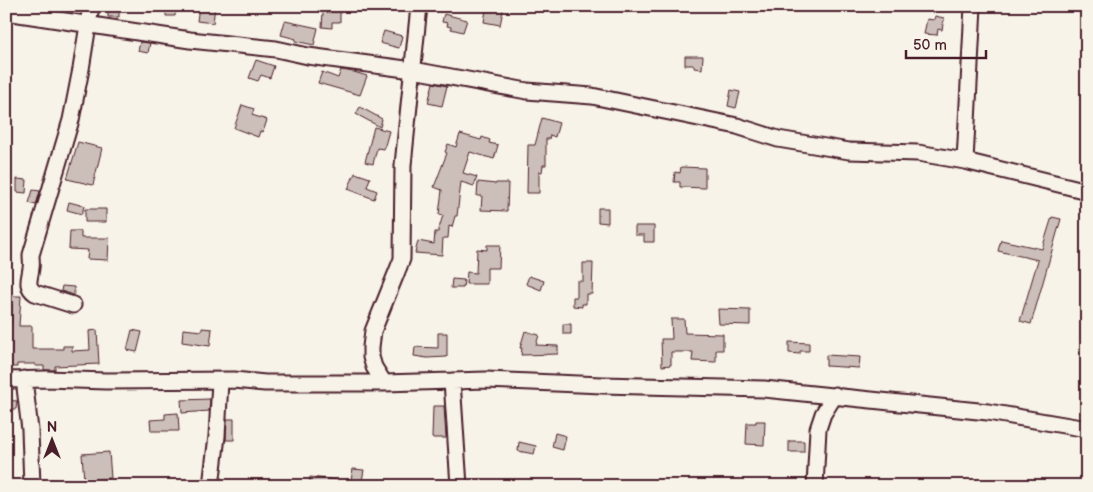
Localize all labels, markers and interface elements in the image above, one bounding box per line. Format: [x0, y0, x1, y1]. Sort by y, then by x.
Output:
scale bar [906, 28, 986, 60]
text: 50 m [913, 36, 947, 55]
north arrow [28, 414, 78, 464]
text: N [47, 419, 57, 436]

